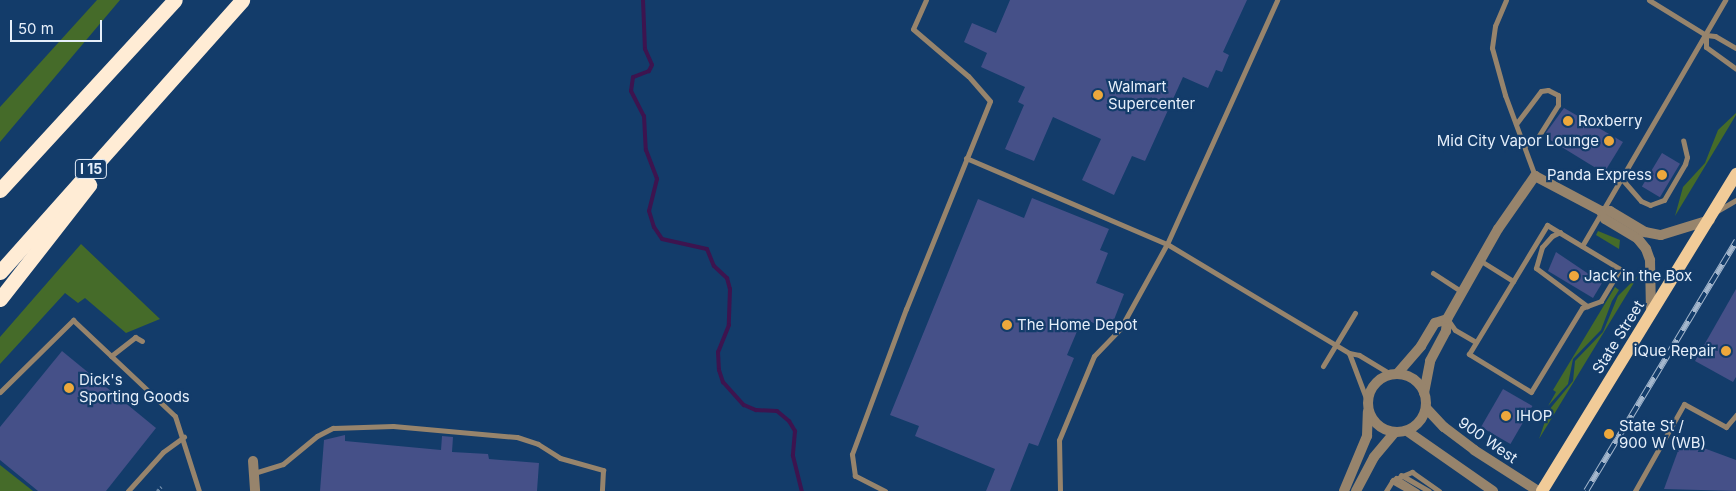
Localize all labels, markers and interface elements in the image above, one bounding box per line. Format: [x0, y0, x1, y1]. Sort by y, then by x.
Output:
scale bar [12, 10, 105, 42]
text: 50 m [18, 19, 54, 38]
place label: Walmart Supercenter [1108, 77, 1195, 112]
marker: Walmart Supercenter [1092, 89, 1104, 101]
place label: Roxberry [1578, 112, 1642, 130]
marker: Roxberry [1562, 115, 1574, 127]
place label: Mid City Vapor Lounge [1437, 132, 1599, 150]
marker: Mid City Vapor Lounge [1603, 135, 1615, 147]
road number: I 15 [75, 157, 107, 180]
place label: Panda Express [1547, 166, 1652, 184]
marker: Panda Express [1656, 169, 1668, 181]
place label: Jack in the Box [1584, 267, 1692, 285]
marker: Jack in the Box [1568, 270, 1580, 282]
street label: State Street [1588, 297, 1648, 377]
place label: The Home Depot [1017, 316, 1137, 334]
marker: The Home Depot [1001, 319, 1013, 331]
place label: iQue Repair [1634, 342, 1716, 360]
marker: iQue Repair [1720, 345, 1732, 357]
place label: Dick's Sporting Goods [79, 370, 190, 405]
marker: Dick's Sporting Goods [63, 382, 75, 394]
place label: IHOP [1516, 407, 1552, 425]
marker: IHOP [1500, 410, 1512, 422]
street label: 900 West [1455, 413, 1521, 467]
place label: State St / 900 W (WB) [1619, 416, 1706, 451]
marker: State St / 900 W (WB) [1603, 428, 1615, 440]

